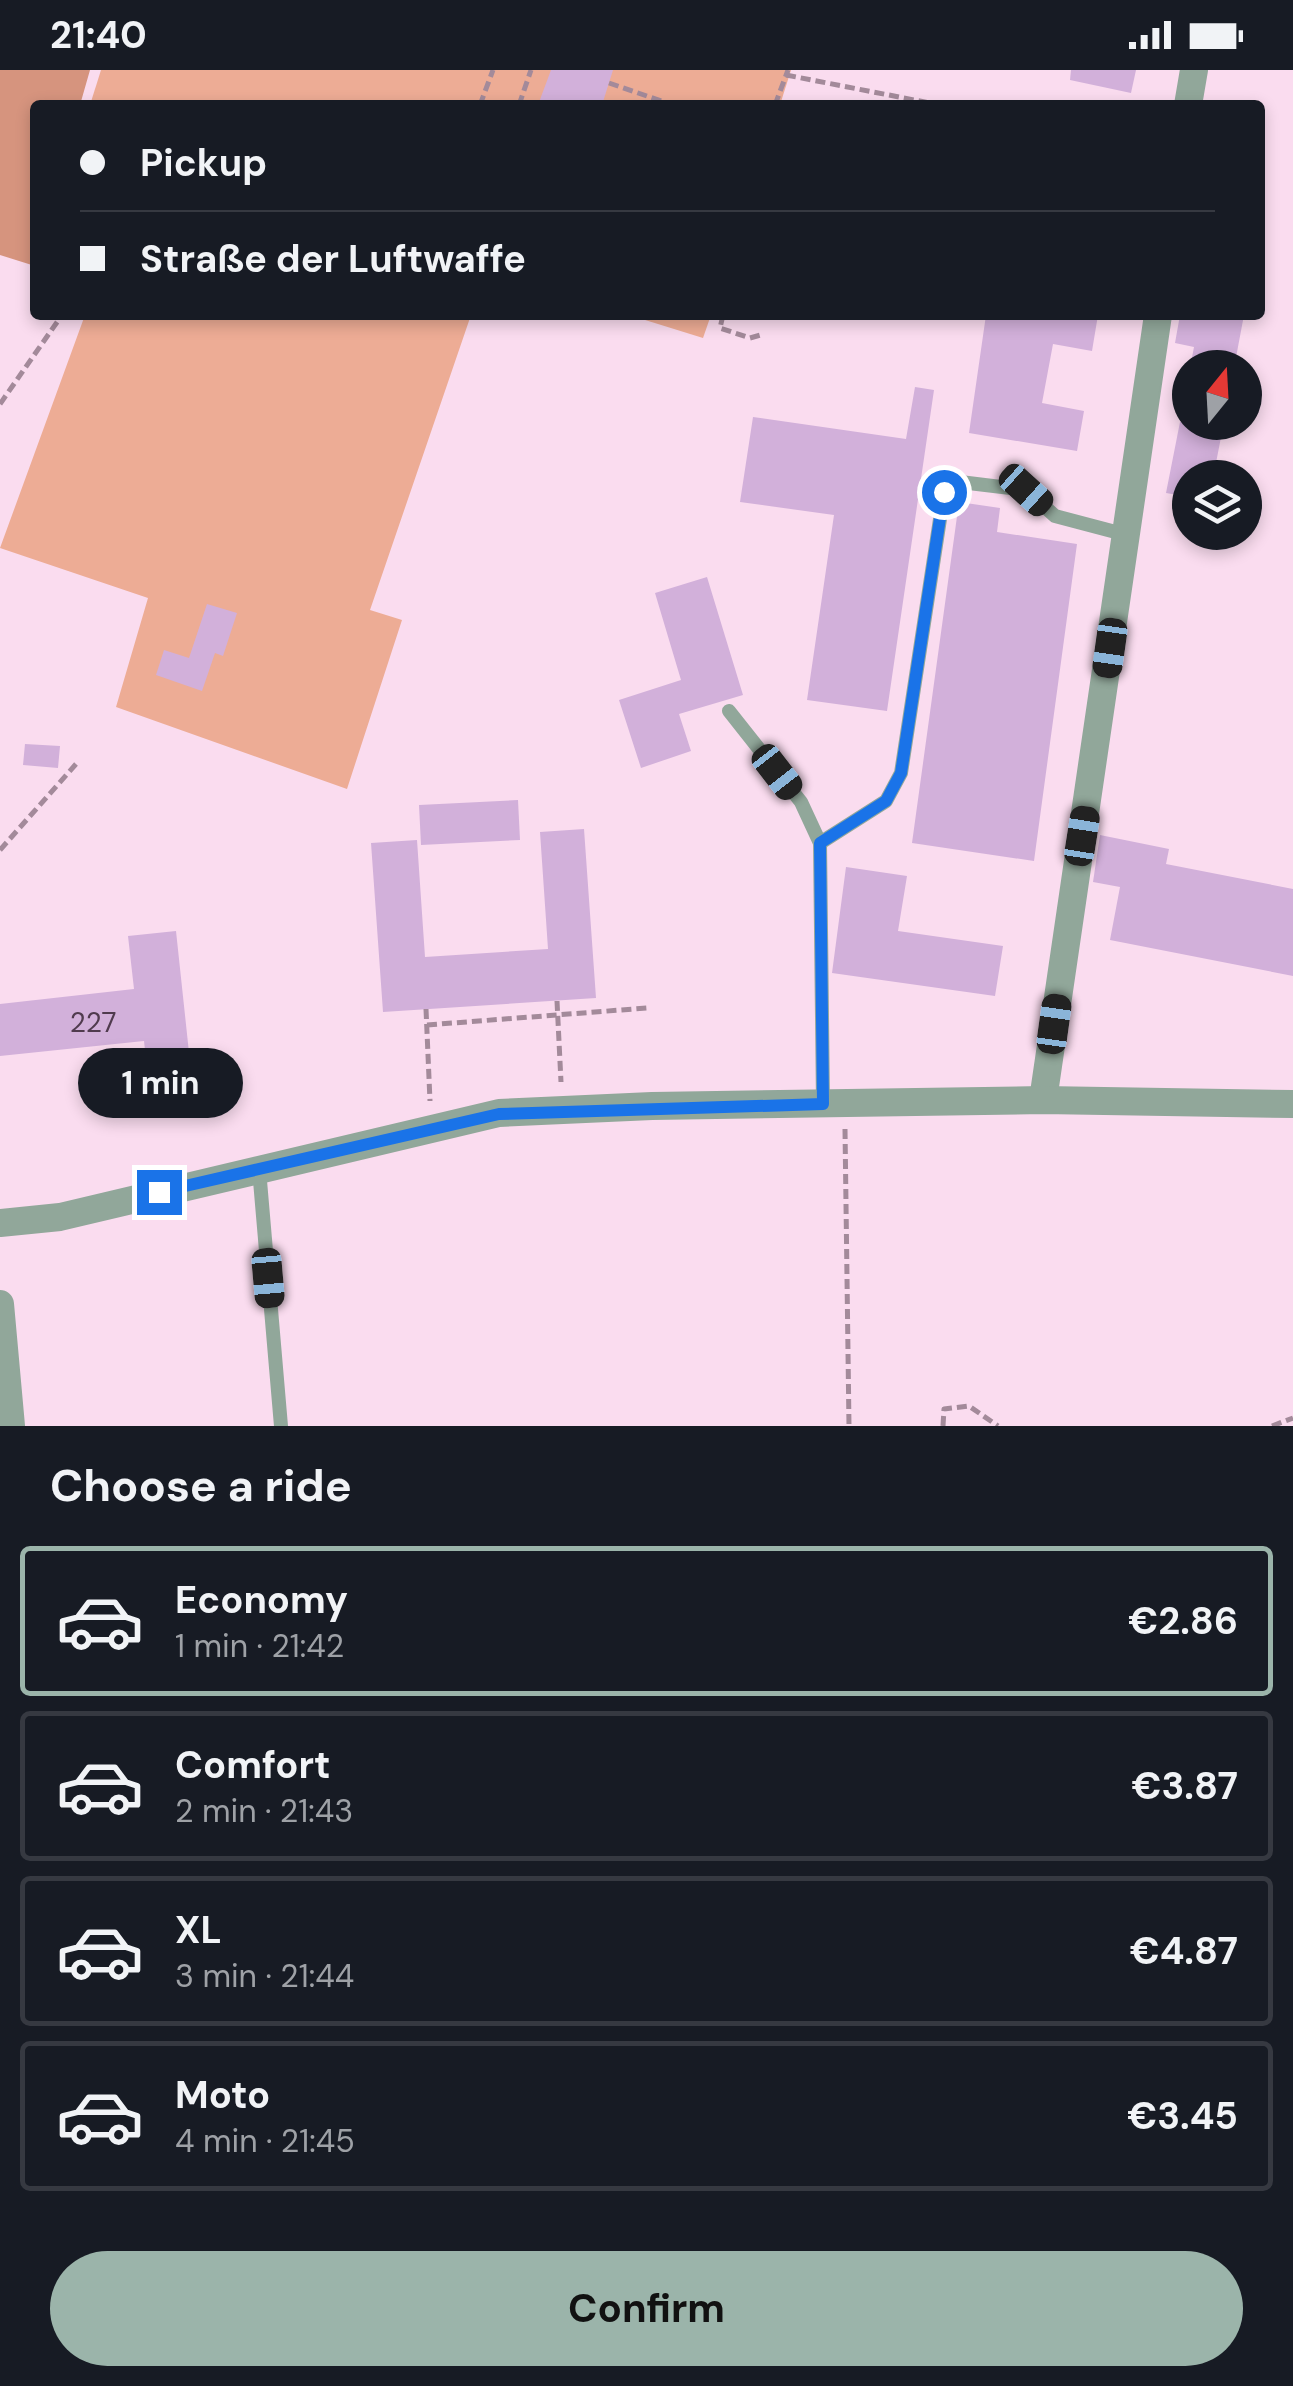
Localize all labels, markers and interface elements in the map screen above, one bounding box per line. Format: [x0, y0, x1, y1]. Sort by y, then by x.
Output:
text: 21:40 [50, 10, 147, 60]
text: Pickup [140, 138, 267, 188]
text: Straße der Luftwaffe [140, 234, 526, 284]
north arrow [1172, 350, 1262, 440]
map controls [1172, 350, 1262, 550]
car [994, 459, 1058, 521]
button: layers [1172, 460, 1262, 550]
route start [922, 470, 967, 515]
car [1091, 616, 1129, 680]
car [747, 739, 807, 805]
car [1062, 804, 1102, 868]
car [1035, 992, 1073, 1056]
house number: 227 [70, 1004, 116, 1041]
callout: 1 min [76, 1047, 242, 1117]
text: 1 min [122, 1062, 199, 1104]
route end [137, 1170, 182, 1215]
car [250, 1247, 286, 1309]
text: Choose a ride [50, 1456, 352, 1515]
text: Economy [175, 1575, 348, 1625]
icon: car [55, 1576, 145, 1666]
text: €2.86 [1128, 1596, 1238, 1646]
text: 1 min · 21:42 [175, 1625, 344, 1667]
text: Comfort [175, 1740, 331, 1790]
icon: car [55, 1741, 145, 1831]
text: €3.87 [1131, 1761, 1238, 1811]
text: 2 min · 21:43 [175, 1790, 353, 1832]
text: XL [175, 1905, 222, 1955]
icon: car [55, 1906, 145, 1996]
text: €4.87 [1130, 1926, 1238, 1976]
text: 3 min · 21:44 [175, 1955, 354, 1997]
text: Moto [175, 2070, 270, 2120]
icon: car [55, 2071, 145, 2161]
text: €3.45 [1127, 2091, 1238, 2141]
text: 4 min · 21:45 [175, 2120, 355, 2162]
button: Confirm [50, 2251, 1243, 2366]

